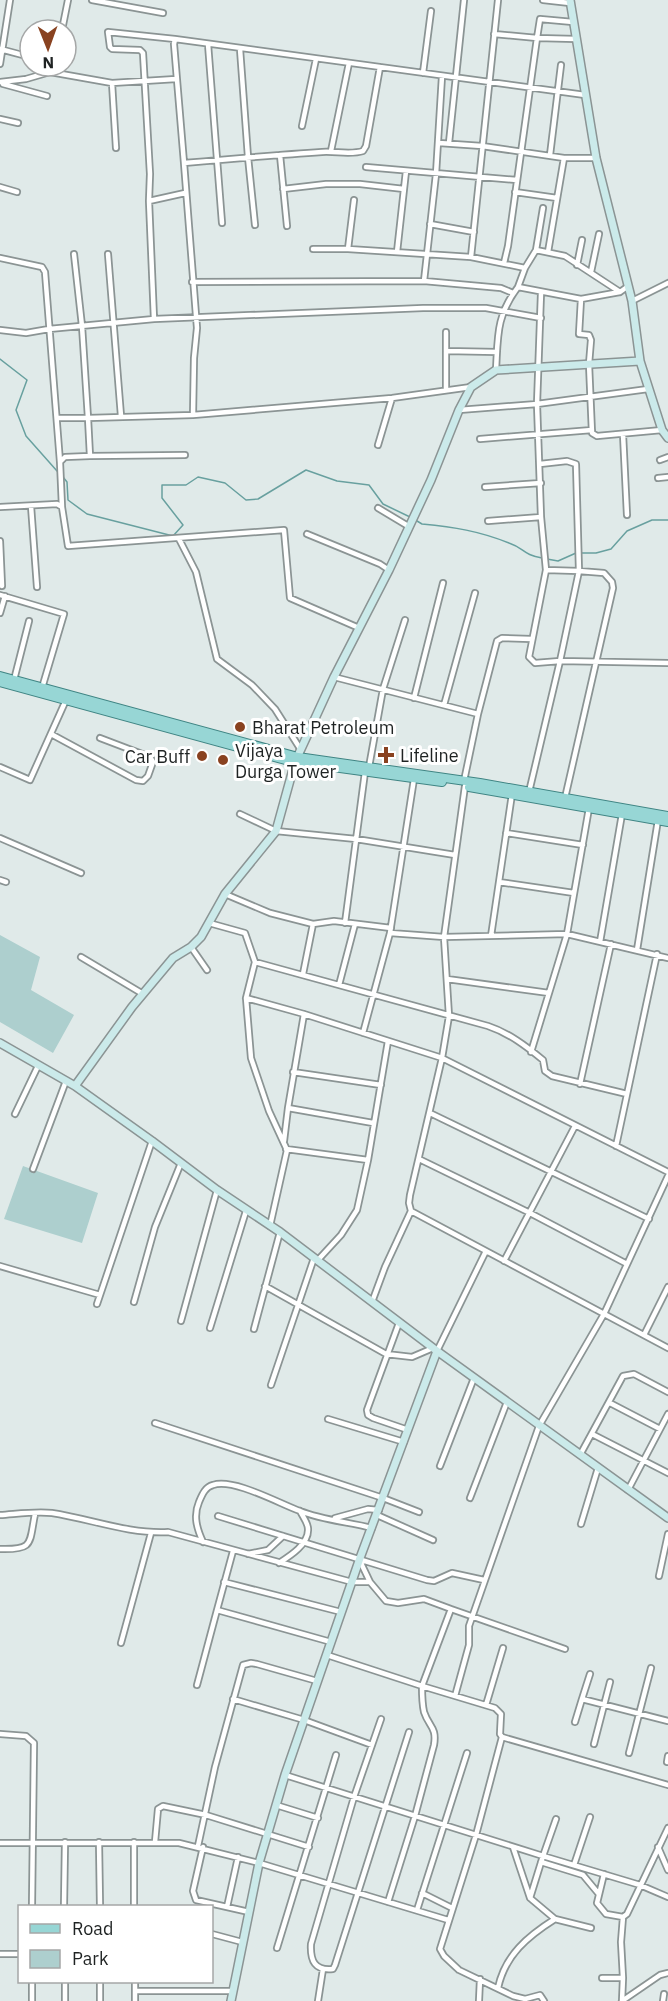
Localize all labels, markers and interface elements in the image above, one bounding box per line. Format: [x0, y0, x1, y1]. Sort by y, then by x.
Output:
north arrow [18, 18, 78, 78]
text: N [42, 53, 54, 73]
place label: Bharat Petroleum [252, 716, 394, 739]
marker: Bharat Petroleum [233, 720, 247, 734]
place label: Vijaya Durga Tower [235, 739, 337, 783]
place label: Lifeline [400, 744, 459, 767]
place label: Car Buff [125, 745, 190, 768]
marker: Lifeline [377, 746, 395, 764]
marker: Car Buff [195, 749, 209, 763]
marker: Vijaya Durga Tower [216, 753, 230, 767]
legend [18, 1905, 213, 1983]
text: Road [72, 1917, 113, 1940]
text: Park [72, 1947, 109, 1970]

